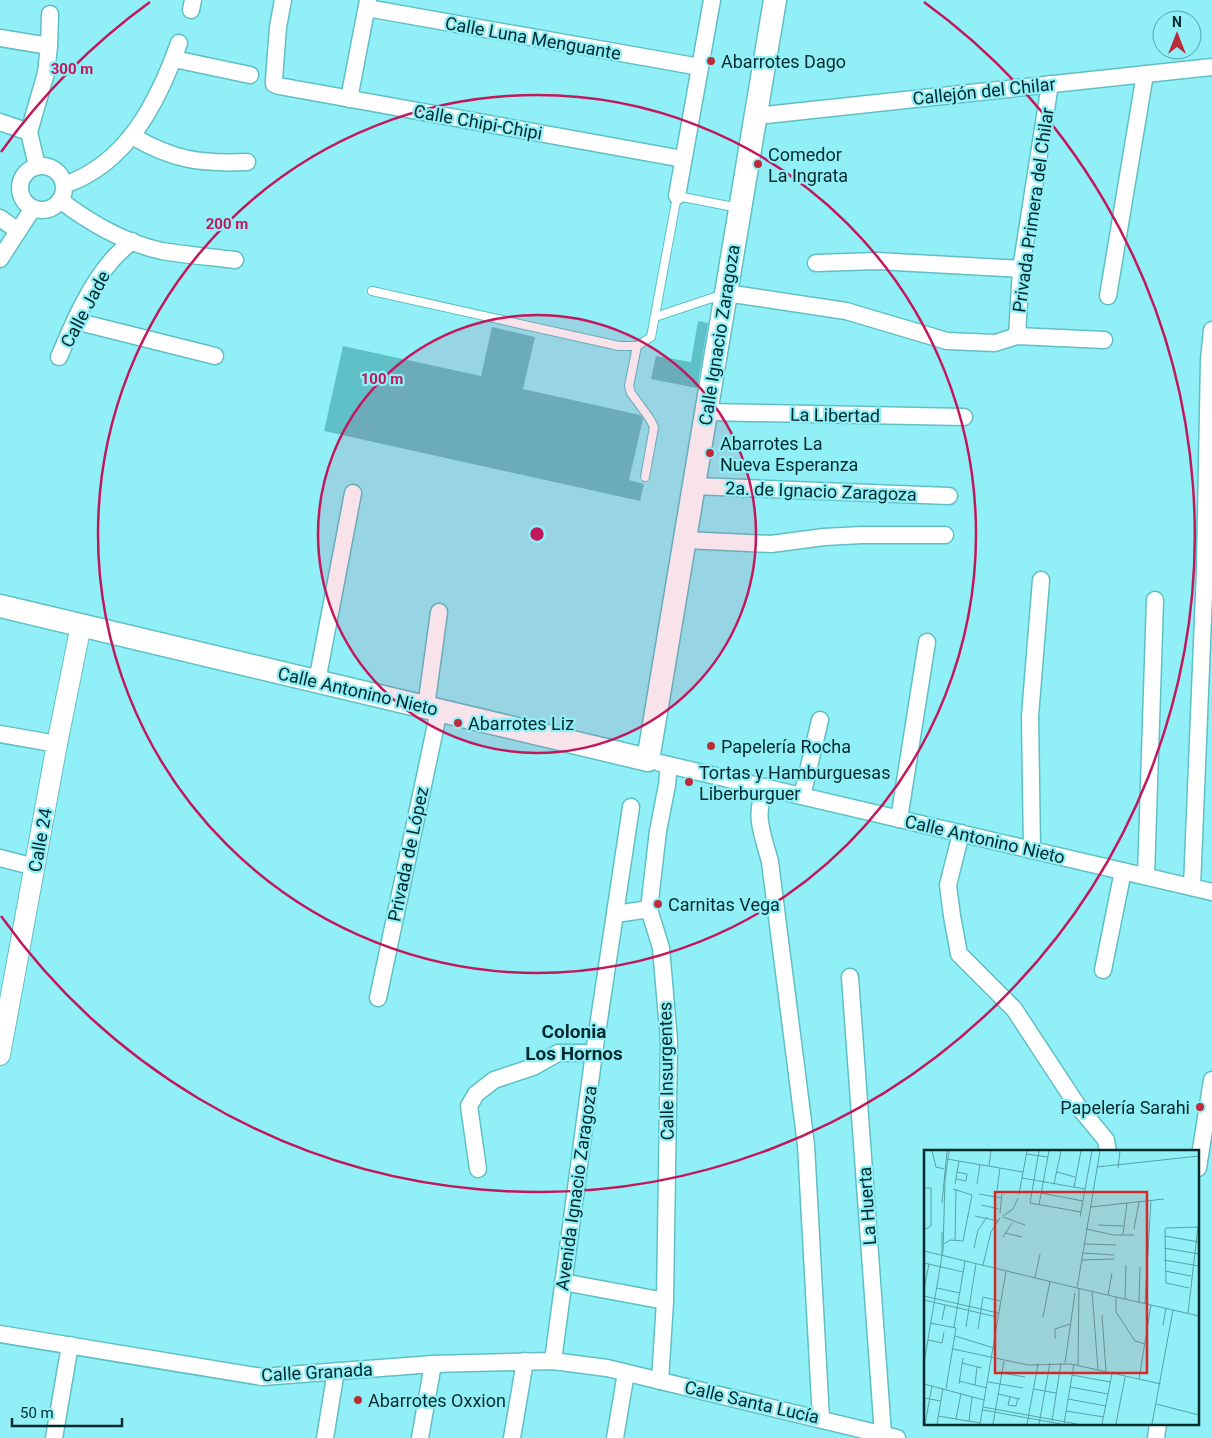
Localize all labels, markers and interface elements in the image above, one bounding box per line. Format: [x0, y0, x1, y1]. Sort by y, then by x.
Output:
north arrow [1152, 10, 1202, 60]
street label: Calle Luna Menguante [443, 12, 623, 64]
text: N [1172, 14, 1182, 30]
place label: Abarrotes Dago [721, 51, 846, 72]
marker: Abarrotes Dago [705, 55, 717, 67]
text: 300 m [51, 60, 93, 78]
street label: Callejón del Chilar [911, 73, 1057, 109]
street label: Calle Chipi-Chipi [412, 100, 544, 144]
street label: Privada Primera del Chilar [1008, 106, 1058, 314]
place label: Comedor La Ingrata [768, 144, 848, 186]
marker: Comedor La Ingrata [752, 158, 764, 170]
text: 200 m [206, 215, 248, 233]
street label: Calle Ignacio Zaragoza [694, 243, 744, 427]
street label: Calle Jade [56, 267, 114, 351]
text: 100 m [361, 370, 403, 388]
street label: La Libertad [790, 404, 880, 426]
place label: Abarrotes La Nueva Esperanza [720, 433, 858, 475]
marker: Abarrotes La Nueva Esperanza [704, 447, 716, 459]
street label: 2a. de Ignacio Zaragoza [725, 477, 917, 505]
centre of rings [528, 525, 546, 543]
street label: Calle Antonino Nieto [276, 662, 440, 720]
place label: Abarrotes Liz [468, 713, 574, 734]
marker: Abarrotes Liz [452, 717, 464, 729]
place label: Papelería Rocha [721, 736, 851, 757]
marker: Papelería Rocha [705, 740, 717, 752]
place label: Tortas y Hamburguesas Liberburguer [699, 762, 890, 804]
marker: Tortas y Hamburguesas Liberburguer [683, 776, 695, 788]
street label: Privada de López [383, 785, 433, 923]
street label: Calle 24 [24, 806, 56, 874]
street label: Calle Antonino Nieto [903, 810, 1067, 868]
place label: Carnitas Vega [668, 894, 780, 915]
marker: Carnitas Vega [652, 898, 664, 910]
street label: Calle Insurgentes [654, 1002, 678, 1140]
district label: Colonia Los Hornos [525, 1020, 623, 1065]
street label: Avenida Ignacio Zaragoza [551, 1084, 601, 1292]
place label: Papelería Sarahi [1060, 1097, 1190, 1118]
marker: Papelería Sarahi [1194, 1101, 1206, 1113]
inset map [924, 1150, 1200, 1426]
street label: La Huerta [854, 1166, 880, 1246]
street label: Calle Granada [261, 1359, 373, 1385]
street label: Calle Santa Lucía [683, 1376, 821, 1428]
place label: Abarrotes Oxxion [368, 1390, 506, 1411]
marker: Abarrotes Oxxion [352, 1394, 364, 1406]
scale bar [12, 1396, 122, 1428]
text: 50 m [20, 1404, 54, 1422]

